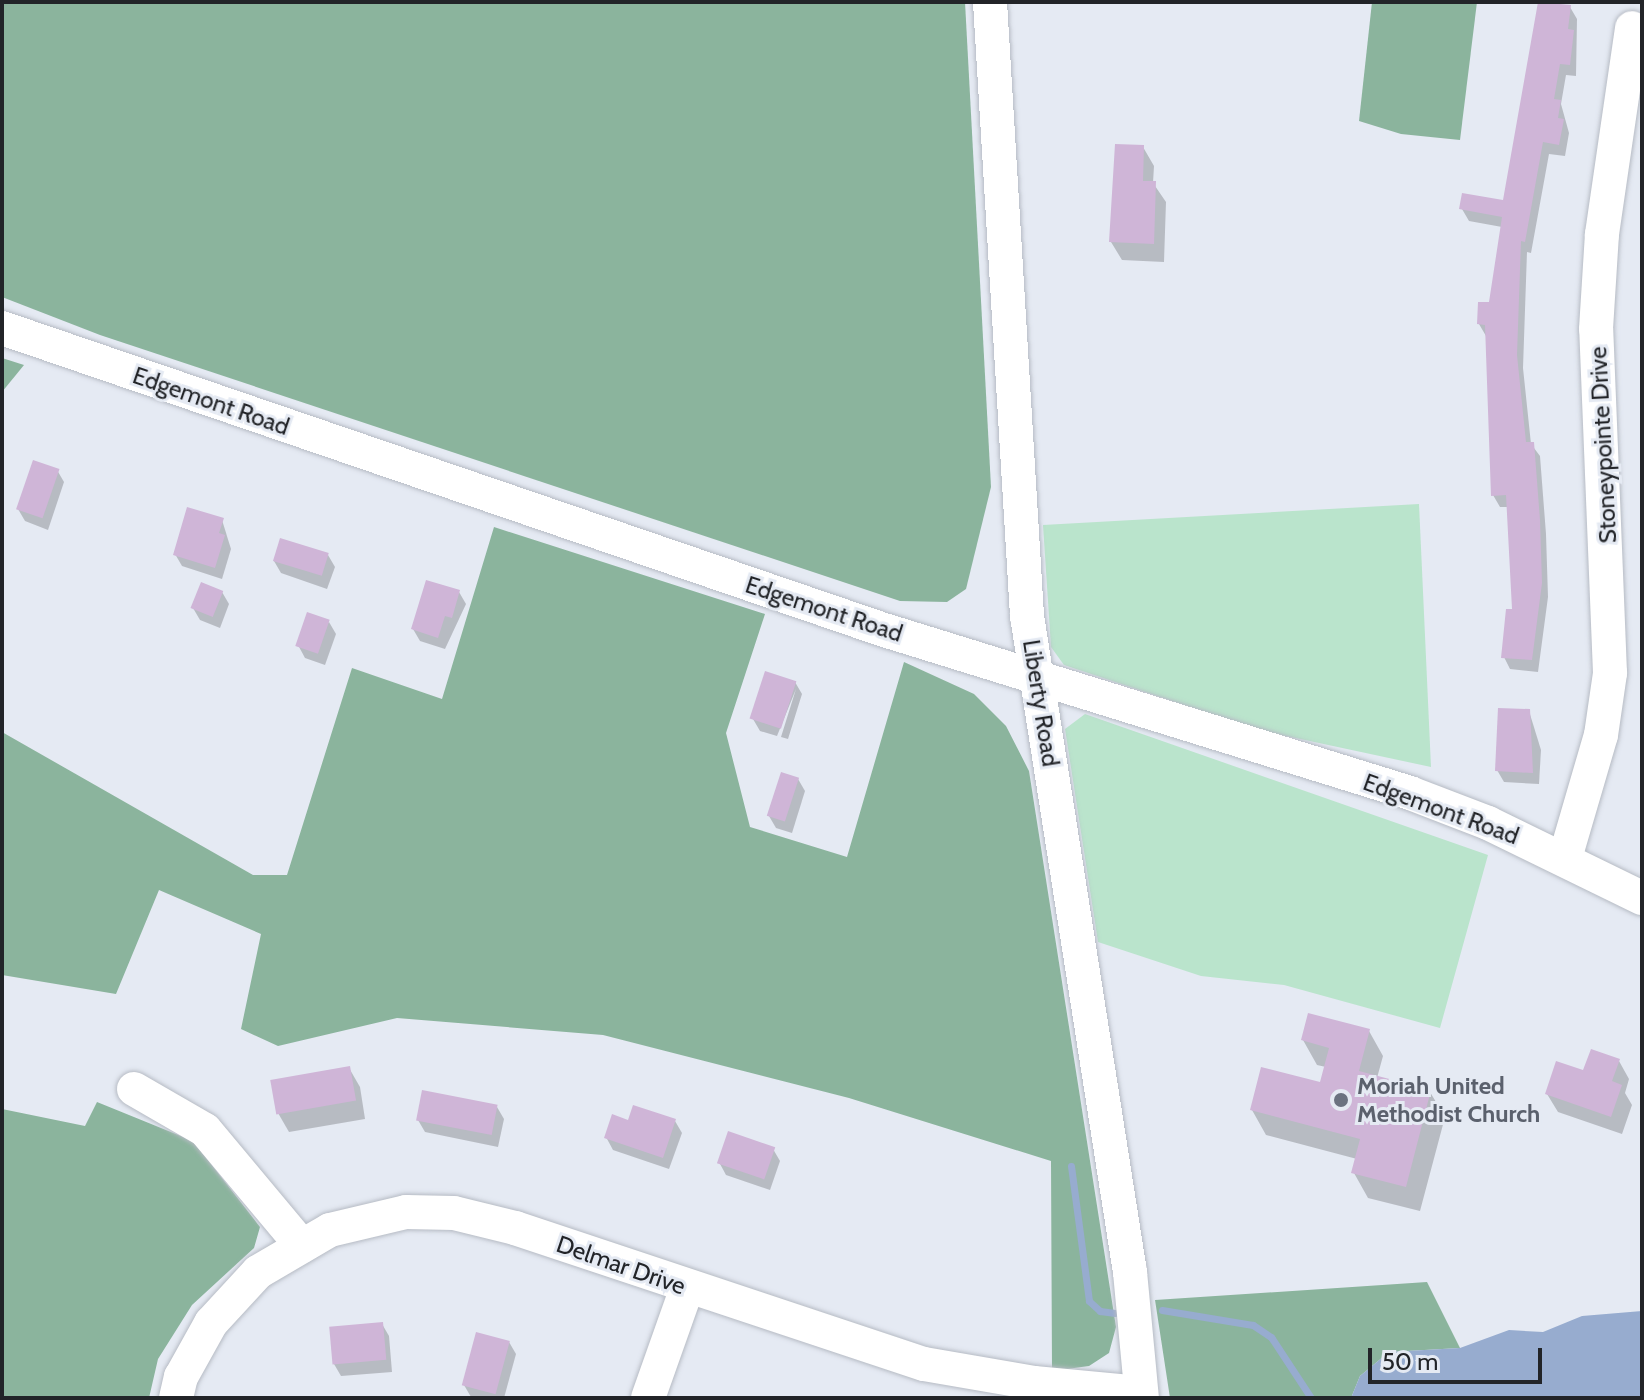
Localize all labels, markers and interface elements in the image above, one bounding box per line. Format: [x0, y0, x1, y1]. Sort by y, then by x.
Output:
street label: Stoneypointe Drive [1583, 346, 1623, 544]
street label: Edgemont Road [129, 361, 293, 441]
street label: Edgemont Road [742, 570, 906, 648]
street label: Liberty Road [1017, 638, 1065, 768]
street label: Edgemont Road [1359, 768, 1523, 850]
place label: Moriah United Methodist Church [1357, 1072, 1540, 1128]
marker: Moriah United Methodist Church [1332, 1091, 1350, 1109]
street label: Delmar Drive [553, 1229, 689, 1301]
scale bar [1372, 1332, 1546, 1382]
text: 50 m [1382, 1347, 1438, 1376]

